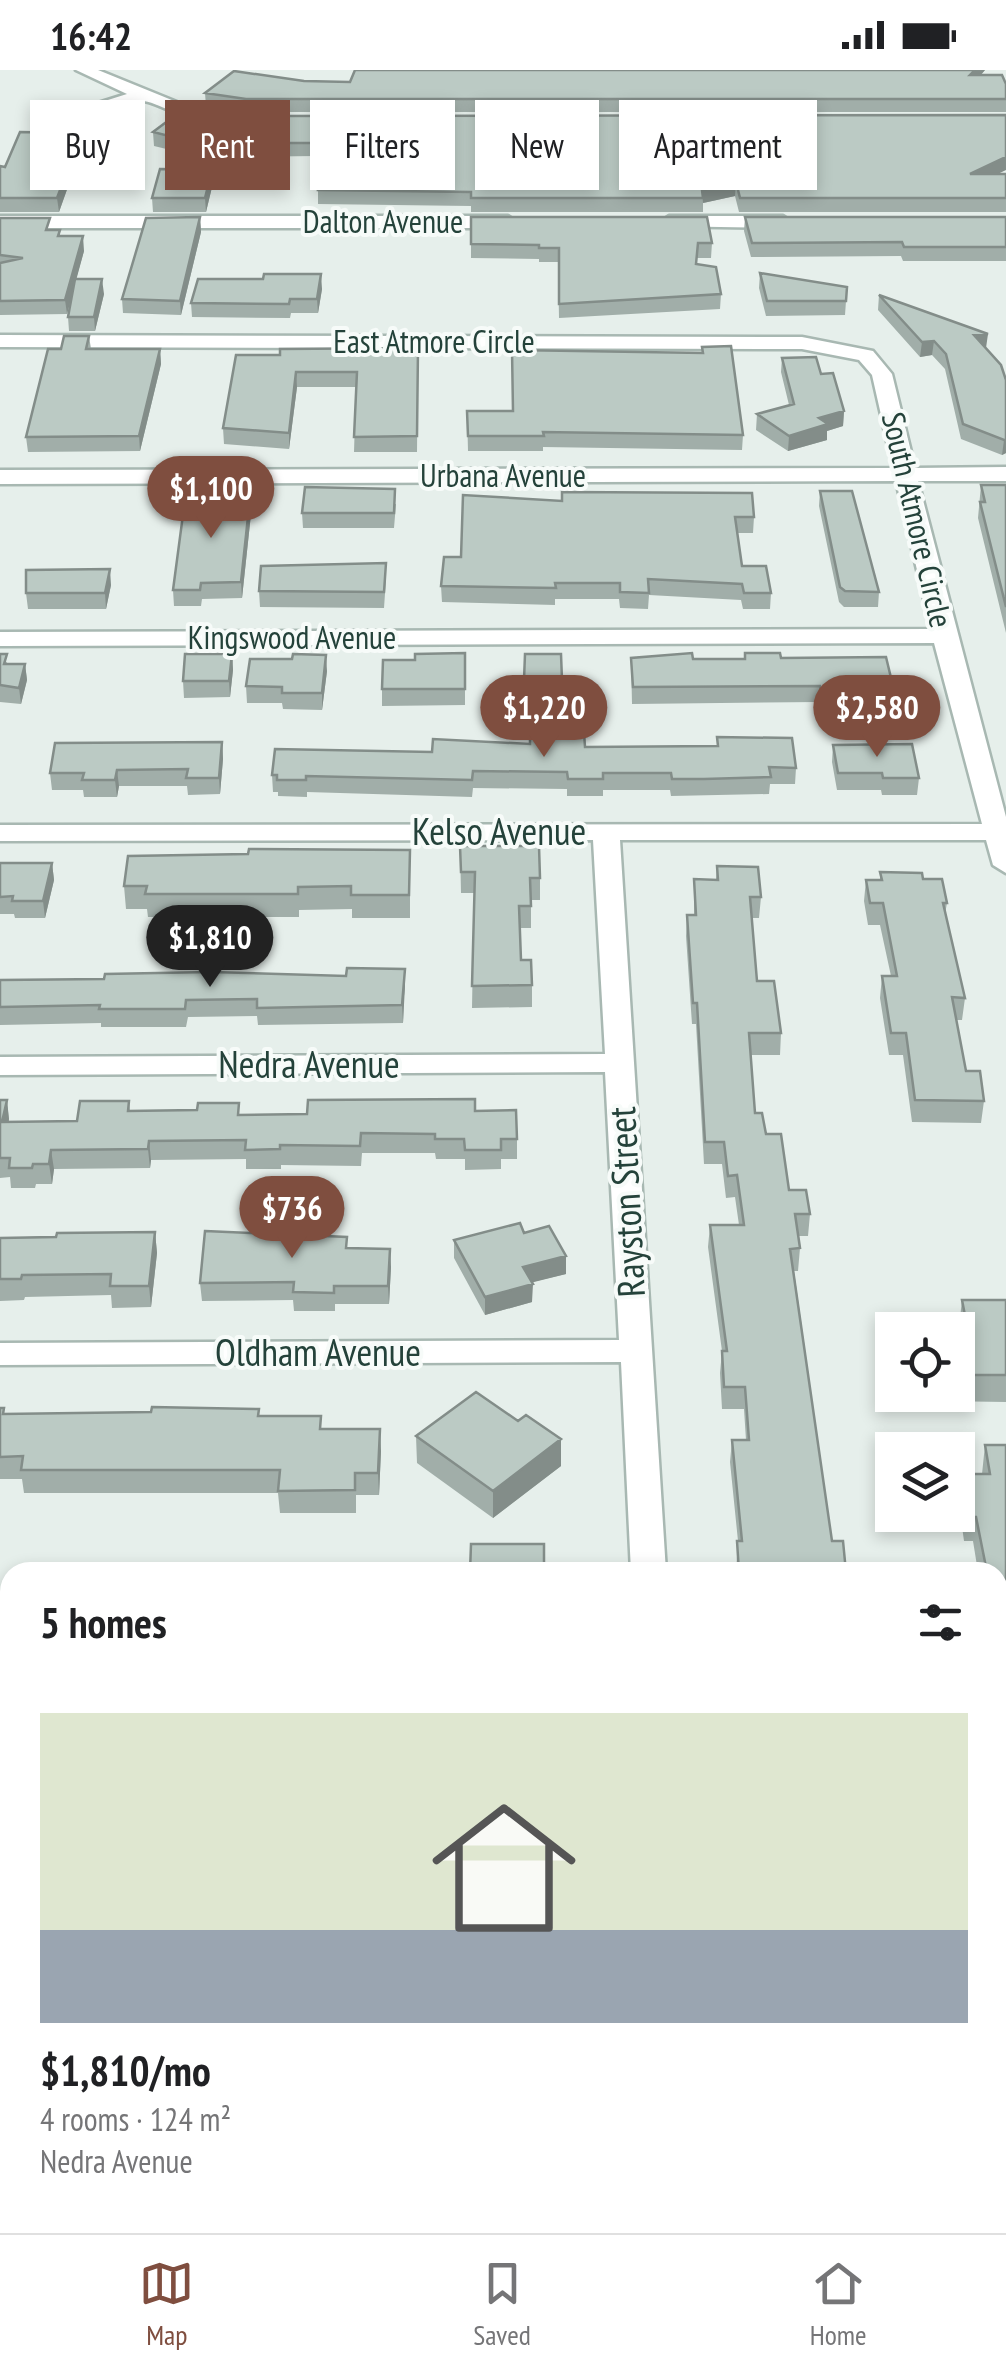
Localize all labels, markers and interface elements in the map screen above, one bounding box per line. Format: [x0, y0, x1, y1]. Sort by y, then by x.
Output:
text: 16:42 [50, 11, 132, 60]
chip: Buy [30, 100, 145, 190]
chip: Rent [165, 100, 290, 190]
chip: Filters [310, 100, 455, 190]
chip: New [475, 100, 599, 190]
chip: Apartment [619, 100, 817, 190]
street label: Dalton Avenue [303, 200, 463, 242]
street label: East Atmore Circle [333, 320, 535, 362]
street label: South Atmore Circle [873, 408, 963, 631]
street label: Urbana Avenue [420, 454, 586, 496]
pin: $1,100 [130, 456, 292, 541]
text: $1,100 [169, 467, 253, 509]
street label: Kingswood Avenue [188, 616, 396, 658]
pin: $1,220 [463, 675, 625, 760]
pin: $2,580 [796, 675, 958, 760]
text: $1,220 [502, 686, 586, 728]
text: $2,580 [835, 686, 919, 728]
street label: Kelso Avenue [412, 806, 586, 855]
pin: $1,810 [129, 905, 291, 990]
text: $1,810 [168, 916, 252, 958]
street label: Nedra Avenue [218, 1039, 400, 1088]
street label: Rayston Street [596, 1105, 655, 1299]
pin: $736 [233, 1176, 351, 1261]
text: $736 [261, 1187, 323, 1229]
map controls [875, 1312, 975, 1532]
button: locate [875, 1312, 975, 1412]
street label: Oldham Avenue [215, 1327, 421, 1376]
button: layers [875, 1432, 975, 1532]
text: 5 homes [40, 1595, 167, 1650]
icon: filters [913, 1595, 968, 1650]
icon: home [414, 1778, 594, 1958]
text: $1,810/mo [40, 2043, 211, 2098]
text: 4 rooms · 124 m² [40, 2098, 231, 2140]
text: Nedra Avenue [40, 2140, 193, 2182]
tab: Map [139, 2256, 194, 2353]
tab: Saved [473, 2256, 531, 2353]
tab: Home [810, 2256, 867, 2353]

